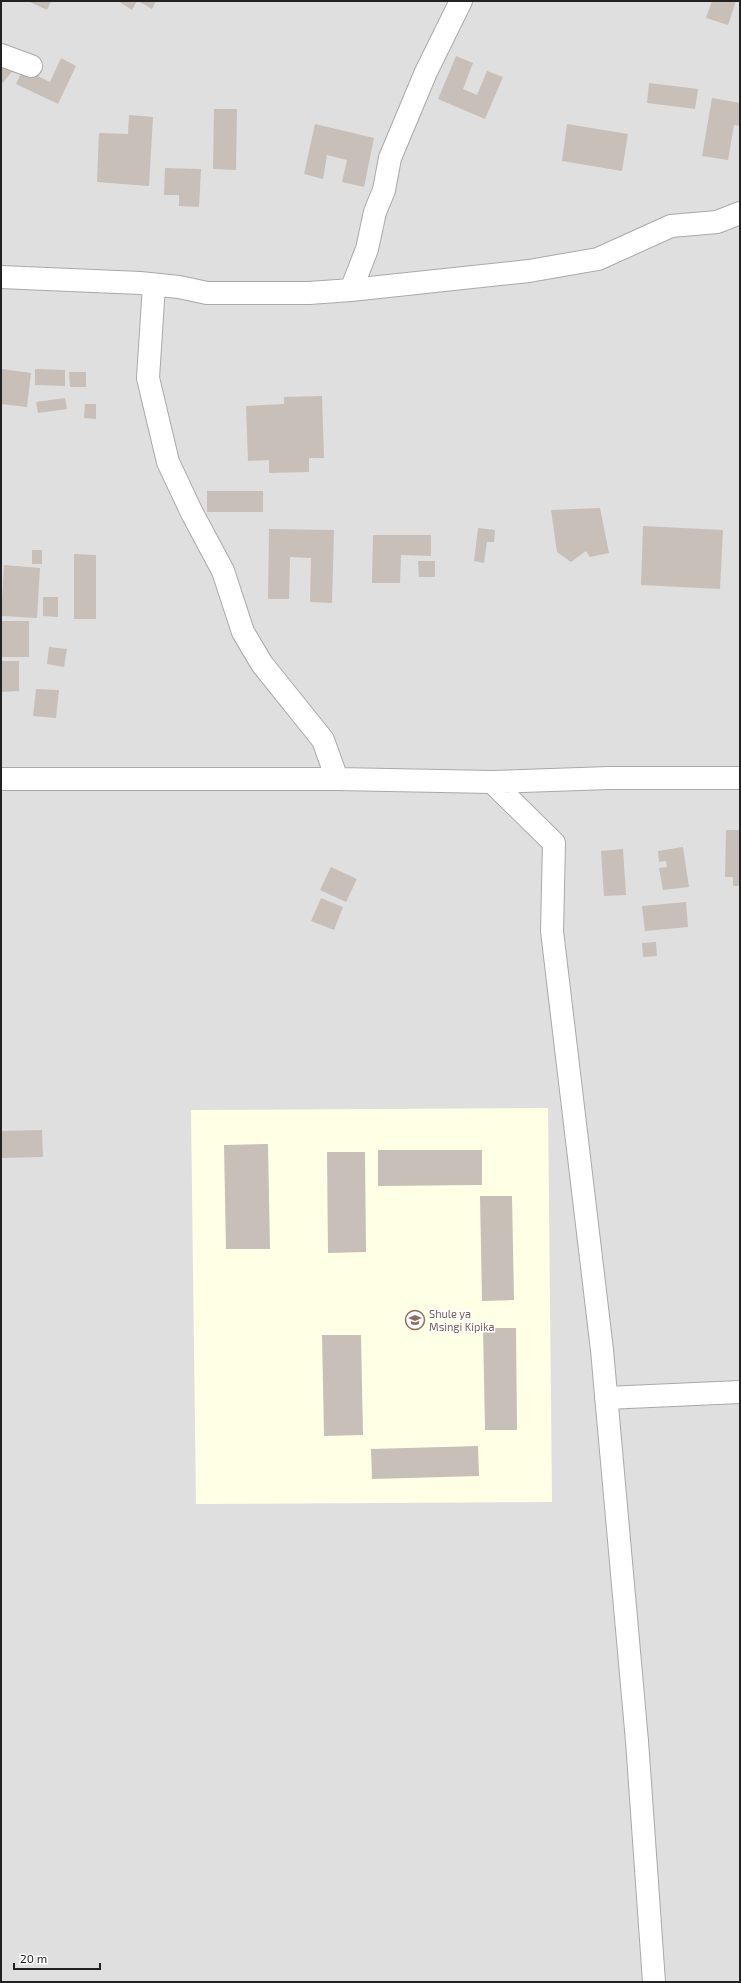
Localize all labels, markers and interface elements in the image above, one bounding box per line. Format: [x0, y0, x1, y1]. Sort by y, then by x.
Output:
place label: Shule ya Msingi Kipika [429, 1307, 495, 1333]
school or university icon: Shule ya Msingi Kipika [404, 1309, 426, 1331]
scale bar [14, 1945, 100, 1971]
text: 20 m [20, 1951, 47, 1965]

